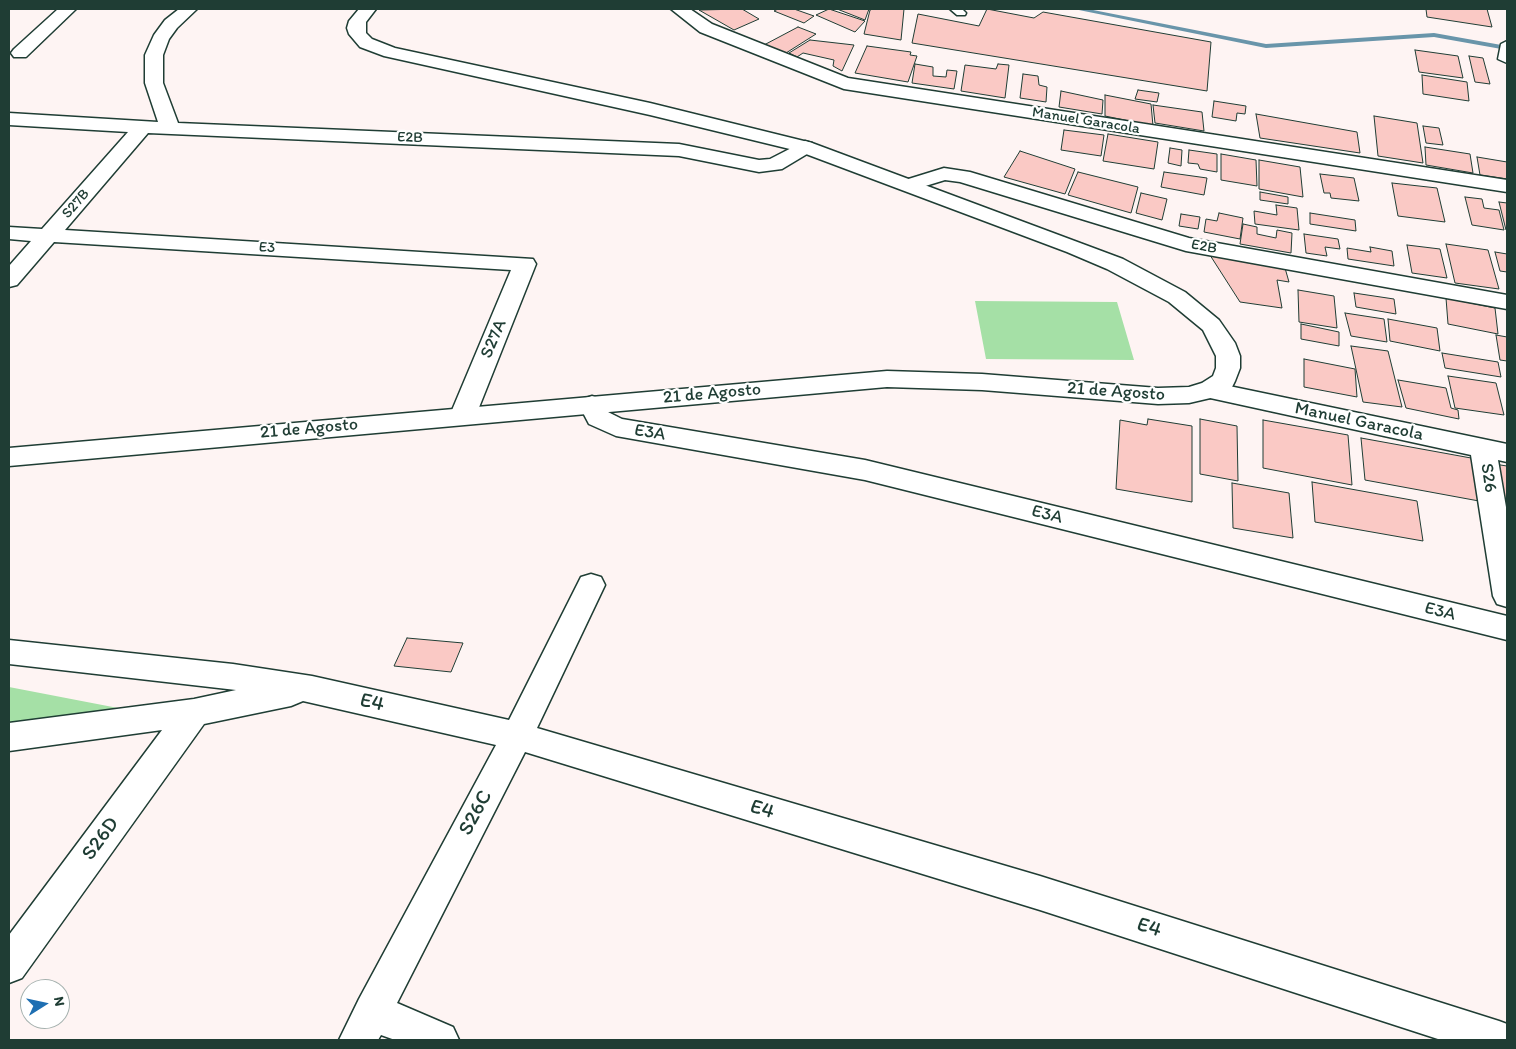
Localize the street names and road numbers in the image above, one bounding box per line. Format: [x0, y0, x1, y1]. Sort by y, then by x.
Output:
street label: Manuel Garacola [1031, 104, 1141, 138]
street label: E2B [397, 129, 423, 147]
street label: S27B [58, 186, 94, 222]
street label: E2B [1190, 236, 1218, 258]
street label: E3 [258, 238, 276, 258]
street label: S27A [476, 316, 512, 362]
street label: 21 de Agosto [1066, 378, 1166, 406]
street label: 21 de Agosto [662, 379, 762, 409]
street label: Manuel Garacola [1293, 398, 1425, 446]
street label: 21 de Agosto [259, 414, 359, 444]
street label: E3A [633, 420, 667, 446]
street label: S26 [1475, 462, 1501, 494]
street label: E3A [1029, 501, 1065, 529]
street label: E3A [1422, 598, 1458, 626]
street label: E4 [357, 688, 387, 718]
street label: S26C [454, 786, 498, 840]
street label: E4 [747, 794, 777, 826]
street label: S26D [77, 812, 125, 866]
street label: E4 [1134, 912, 1164, 944]

